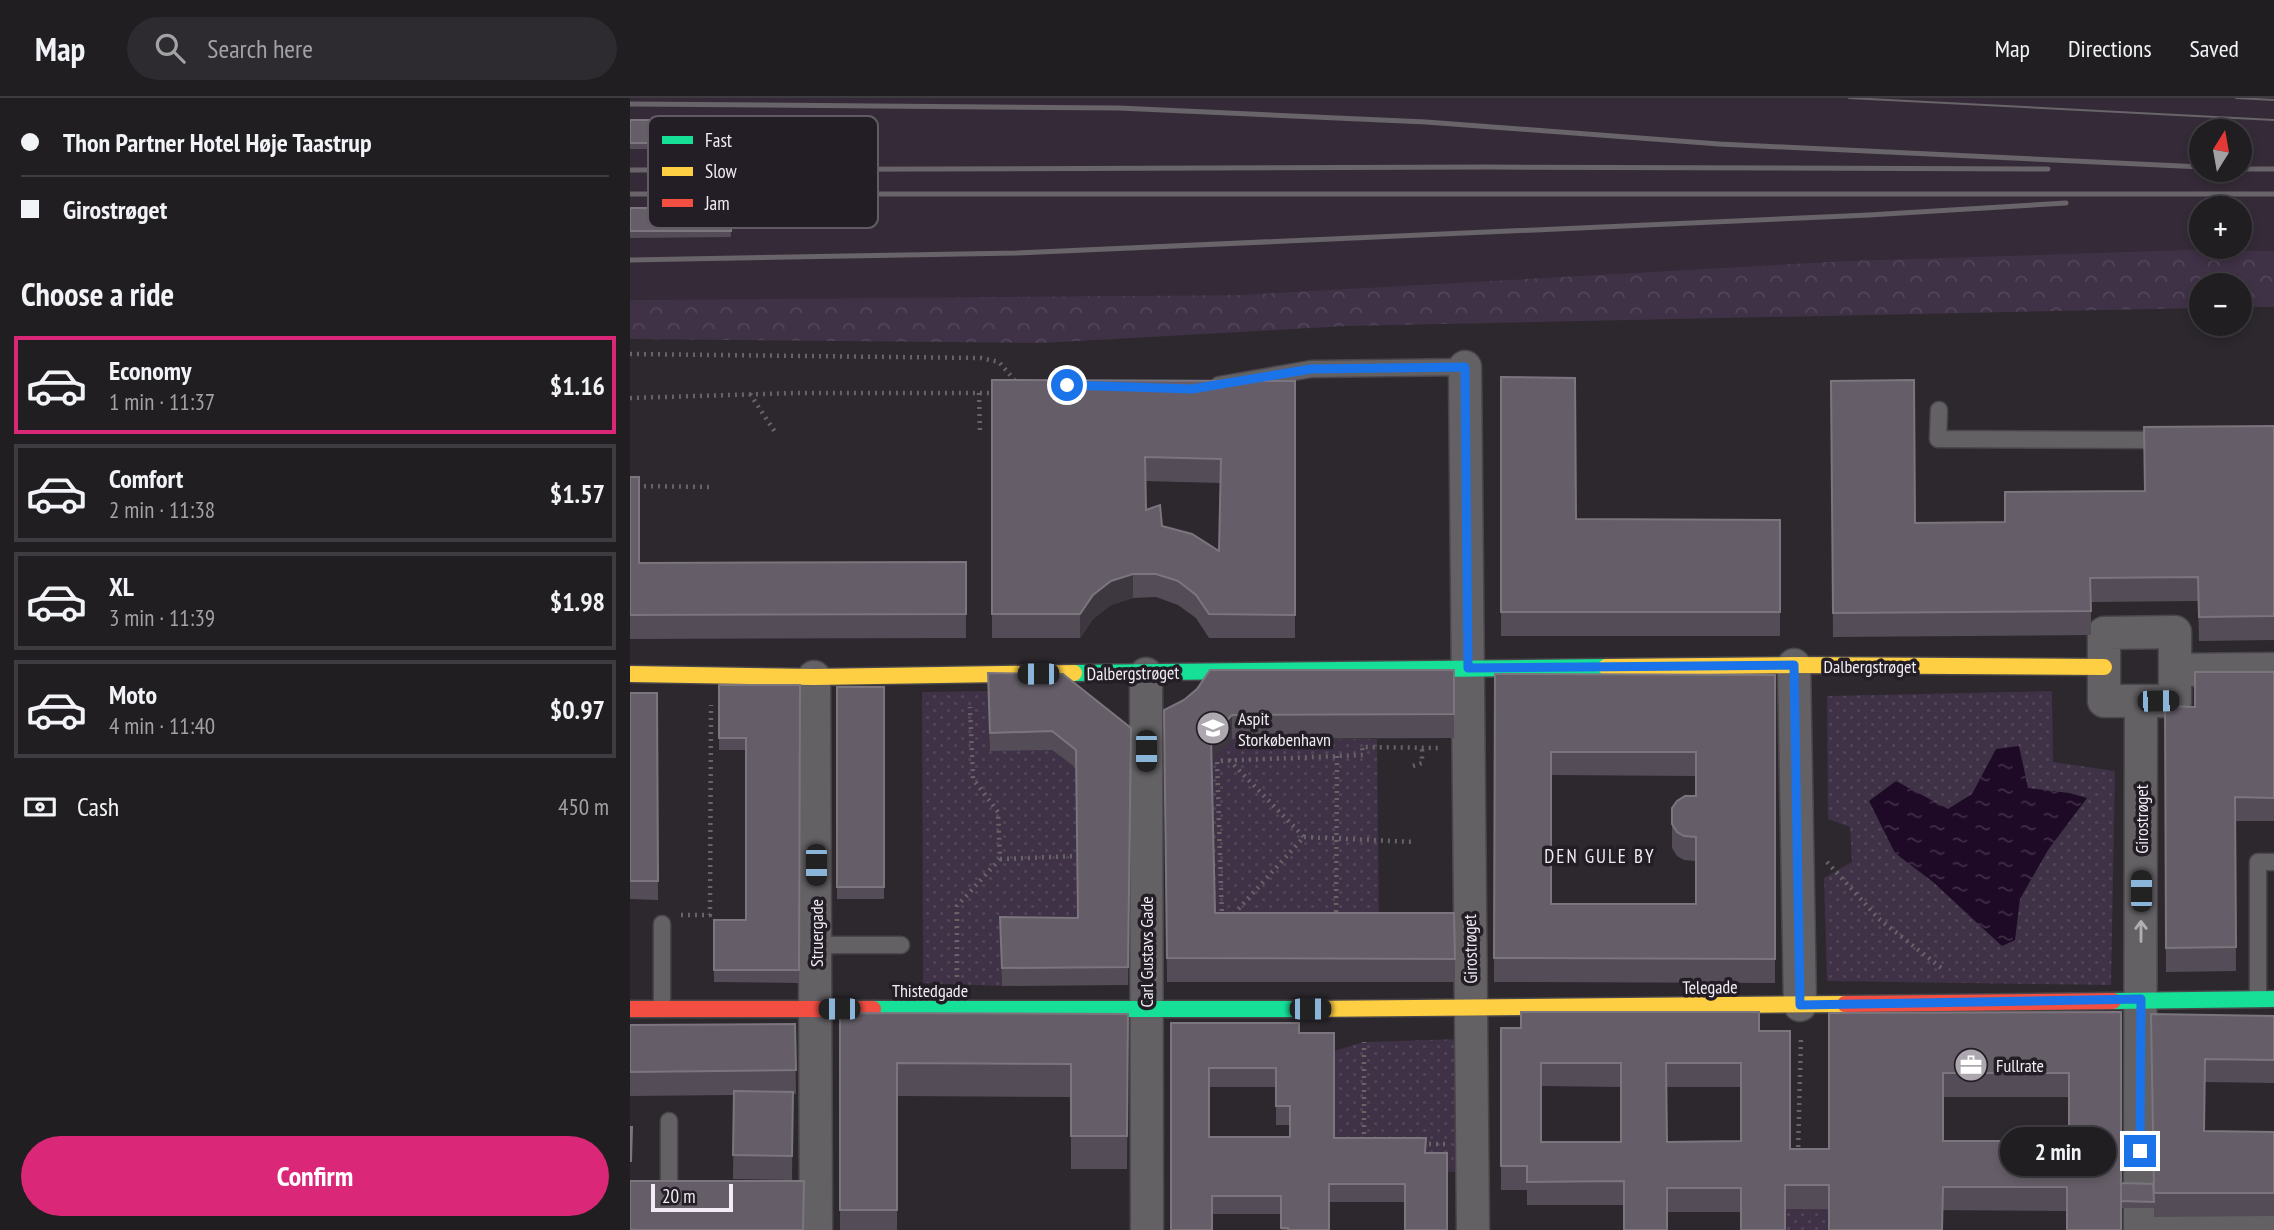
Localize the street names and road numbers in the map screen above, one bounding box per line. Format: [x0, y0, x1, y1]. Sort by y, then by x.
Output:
street label: Dalbergstrøget [1824, 655, 1916, 678]
street label: Dalbergstrøget [1086, 661, 1180, 685]
street label: Girostrøget [2130, 784, 2153, 854]
street label: Carl Gustavs Gade [1135, 896, 1158, 1008]
street label: Struergade [805, 899, 828, 967]
street label: Girostrøget [1458, 914, 1482, 984]
street label: Telegade [1682, 975, 1738, 999]
street label: Thistedgade [892, 979, 968, 1002]

